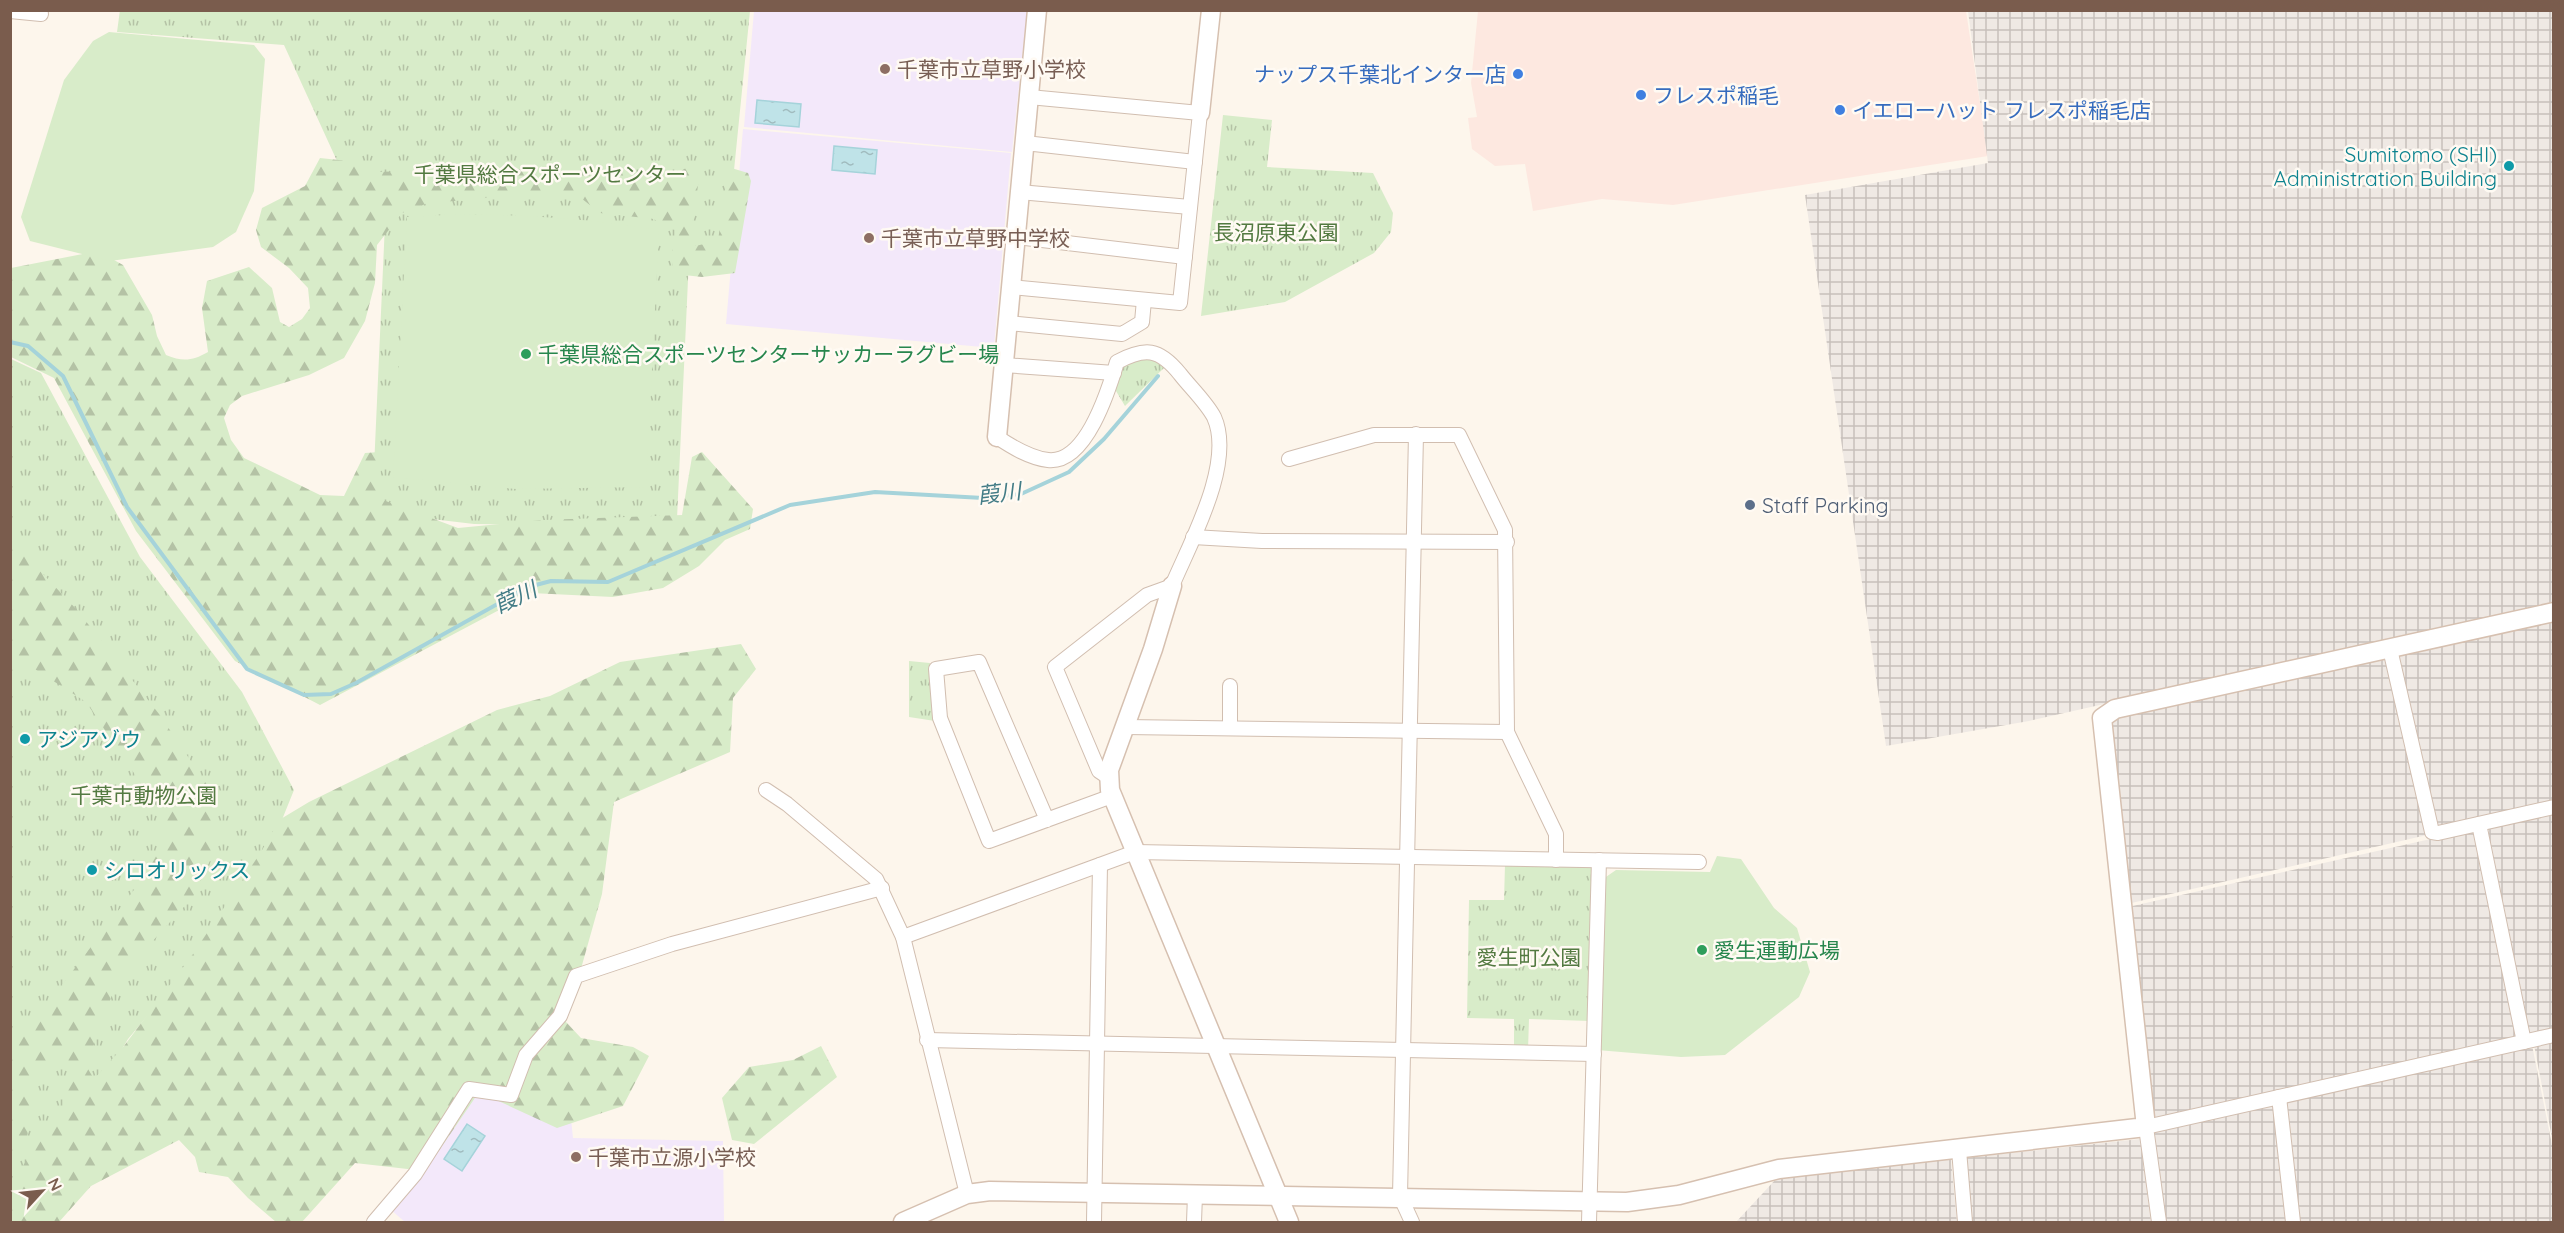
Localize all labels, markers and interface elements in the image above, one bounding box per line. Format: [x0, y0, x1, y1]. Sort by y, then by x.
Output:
place label: 千葉市立草野小学校 [897, 56, 1086, 82]
place label: ナップス千葉北インター店 [1254, 61, 1506, 87]
marker: 千葉市立草野小学校 [878, 62, 892, 76]
marker: ナップス千葉北インター店 [1511, 67, 1525, 81]
place label: フレスポ稲毛 [1653, 82, 1779, 108]
marker: フレスポ稲毛 [1634, 88, 1648, 102]
place label: イエローハット フレスポ稲毛店 [1852, 97, 2151, 123]
marker: イエローハット フレスポ稲毛店 [1833, 103, 1847, 117]
place label: Sumitomo (SHI) Administration Building [2274, 141, 2497, 191]
marker: Sumitomo (SHI) Administration Building [2502, 159, 2516, 173]
park label: 千葉県総合スポーツセンター [414, 161, 686, 187]
park label: 長沼原東公園 [1213, 219, 1339, 245]
place label: 千葉市立草野中学校 [881, 225, 1070, 251]
marker: 千葉市立草野中学校 [862, 231, 876, 245]
place label: 千葉県総合スポーツセンターサッカーラグビー場 [538, 341, 999, 367]
marker: 千葉県総合スポーツセンターサッカーラグビー場 [519, 347, 533, 361]
water label: 葭川 [975, 476, 1025, 510]
place label: Staff Parking [1762, 492, 1889, 518]
marker: Staff Parking [1743, 498, 1757, 512]
water label: 葭川 [489, 574, 543, 619]
place label: アジアゾウ [37, 726, 141, 752]
marker: アジアゾウ [18, 732, 32, 746]
park label: 千葉市動物公園 [71, 782, 218, 808]
place label: シロオリックス [104, 857, 250, 883]
marker: シロオリックス [85, 863, 99, 877]
place label: 愛生運動広場 [1714, 937, 1840, 963]
marker: 愛生運動広場 [1695, 943, 1709, 957]
park label: 愛生町公園 [1477, 944, 1582, 970]
place label: 千葉市立源小学校 [588, 1144, 756, 1170]
marker: 千葉市立源小学校 [569, 1150, 583, 1164]
north arrow [12, 1161, 72, 1221]
text: N [44, 1174, 67, 1194]

